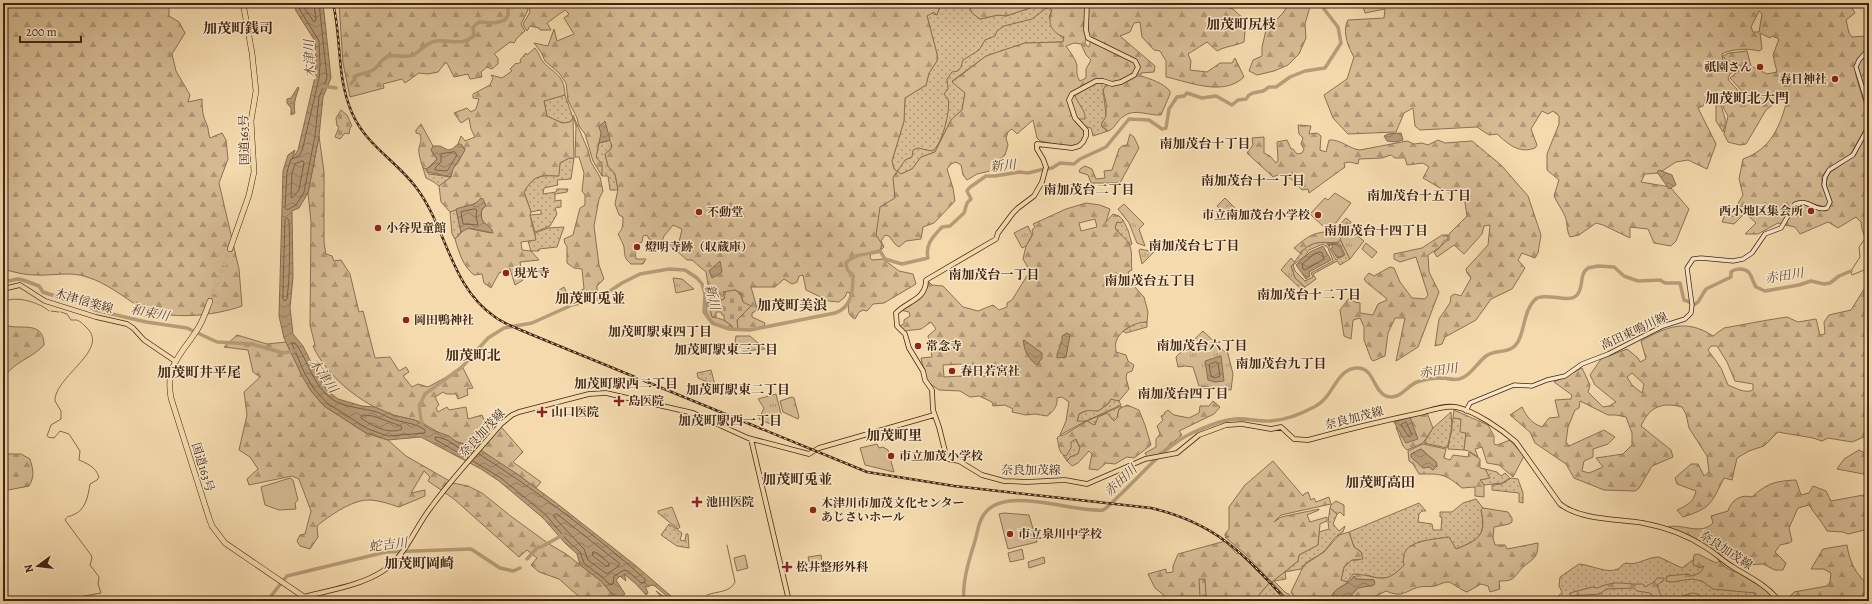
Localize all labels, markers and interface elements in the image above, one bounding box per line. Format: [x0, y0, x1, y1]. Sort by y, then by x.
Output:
district label: 加茂町尻枝 [1206, 15, 1276, 34]
scale bar [20, 18, 81, 44]
district label: 加茂町銭司 [203, 19, 273, 38]
text: 200 m [26, 24, 57, 40]
water label: 木津川 [300, 37, 319, 79]
place label: 祇園さん [1704, 59, 1752, 75]
marker: 祇園さん [1755, 62, 1765, 72]
place label: 春日神社 [1779, 71, 1827, 87]
marker: 春日神社 [1830, 74, 1840, 84]
district label: 加茂町北大門 [1705, 89, 1789, 108]
street label: 国道163号 [236, 115, 252, 165]
district label: 南加茂台十丁目 [1159, 135, 1251, 152]
water label: 新川 [989, 155, 1019, 175]
district label: 南加茂台十一丁目 [1201, 172, 1305, 189]
district label: 南加茂台二丁目 [1043, 181, 1135, 198]
district label: 南加茂台十五丁目 [1367, 187, 1471, 204]
place label: 西小地区集会所 [1719, 203, 1803, 219]
place label: 不動堂 [707, 204, 743, 220]
marker: 西小地区集会所 [1806, 206, 1816, 216]
marker: 不動堂 [694, 207, 704, 217]
place label: 市立南加茂台小学校 [1202, 207, 1310, 223]
marker: 市立南加茂台小学校 [1313, 210, 1323, 220]
place label: 小谷児童館 [386, 220, 446, 236]
district label: 南加茂台十四丁目 [1324, 222, 1428, 239]
marker: 小谷児童館 [373, 223, 383, 233]
district label: 南加茂台七丁目 [1148, 237, 1240, 254]
place label: 燈明寺跡（収蔵庫） [645, 239, 753, 255]
marker: 燈明寺跡（収蔵庫） [632, 242, 642, 252]
water label: 赤田川 [1763, 264, 1807, 287]
place label: 現光寺 [514, 265, 550, 281]
district label: 南加茂台一丁目 [948, 266, 1040, 283]
marker: 現光寺 [501, 268, 511, 278]
district label: 南加茂台五丁目 [1104, 272, 1196, 289]
water label: 新川 [701, 282, 724, 314]
street label: 木津信楽線 [53, 285, 115, 317]
district label: 南加茂台十二丁目 [1257, 286, 1361, 303]
district label: 加茂町兎並 [555, 289, 625, 308]
district label: 加茂町美浪 [757, 296, 828, 315]
water label: 和束川 [129, 300, 173, 325]
street label: 高田東鳴川線 [1598, 309, 1670, 353]
place label: 岡田鴨神社 [414, 312, 474, 328]
marker: 岡田鴨神社 [401, 315, 411, 325]
district label: 加茂町駅東四丁目 [608, 323, 712, 340]
district label: 南加茂台六丁目 [1156, 337, 1248, 354]
place label: 常念寺 [926, 338, 962, 354]
district label: 加茂町駅東三丁目 [674, 341, 778, 358]
marker: 常念寺 [913, 341, 923, 351]
district label: 加茂町北 [445, 346, 501, 365]
water label: 木津川 [305, 354, 343, 398]
district label: 南加茂台九丁目 [1235, 355, 1327, 372]
water label: 赤田川 [1418, 359, 1461, 382]
district label: 加茂町井平尾 [157, 363, 241, 382]
place label: 春日若宮社 [960, 363, 1020, 379]
marker: 春日若宮社 [947, 366, 957, 376]
district label: 加茂町駅西二丁目 [574, 375, 678, 392]
district label: 加茂町駅東二丁目 [686, 381, 790, 398]
district label: 南加茂台四丁目 [1137, 385, 1229, 402]
place label: 島医院 [628, 393, 664, 409]
marker: 島医院 [613, 395, 625, 407]
street label: 奈良加茂線 [1323, 403, 1385, 433]
place label: 山口医院 [551, 404, 599, 420]
street label: 奈良加茂線 [456, 406, 508, 460]
marker: 山口医院 [536, 406, 548, 418]
district label: 加茂町駅西一丁目 [678, 412, 782, 429]
district label: 加茂町里 [866, 426, 922, 445]
street label: 国道163号 [188, 440, 218, 494]
place label: 市立加茂小学校 [899, 448, 983, 464]
marker: 市立加茂小学校 [886, 451, 896, 461]
water label: 赤田川 [1100, 459, 1142, 500]
street label: 奈良加茂線 [1001, 462, 1061, 478]
district label: 加茂町兎並 [762, 470, 832, 489]
district label: 加茂町高田 [1345, 473, 1415, 492]
place label: 池田医院 [706, 494, 754, 510]
place label: 木津川市加茂文化センター あじさいホール [821, 495, 965, 525]
marker: 池田医院 [691, 496, 703, 508]
marker: 木津川市加茂文化センター あじさいホール [808, 505, 818, 515]
place label: 市立泉川中学校 [1018, 526, 1102, 542]
street label: 奈良加茂線 [1696, 527, 1756, 573]
marker: 市立泉川中学校 [1005, 529, 1015, 539]
water label: 蛇吉川 [368, 533, 410, 555]
north arrow [18, 546, 58, 586]
district label: 加茂町岡崎 [384, 554, 454, 573]
place label: 松井整形外科 [796, 559, 869, 575]
marker: 松井整形外科 [781, 561, 793, 573]
text: N [21, 563, 37, 574]

